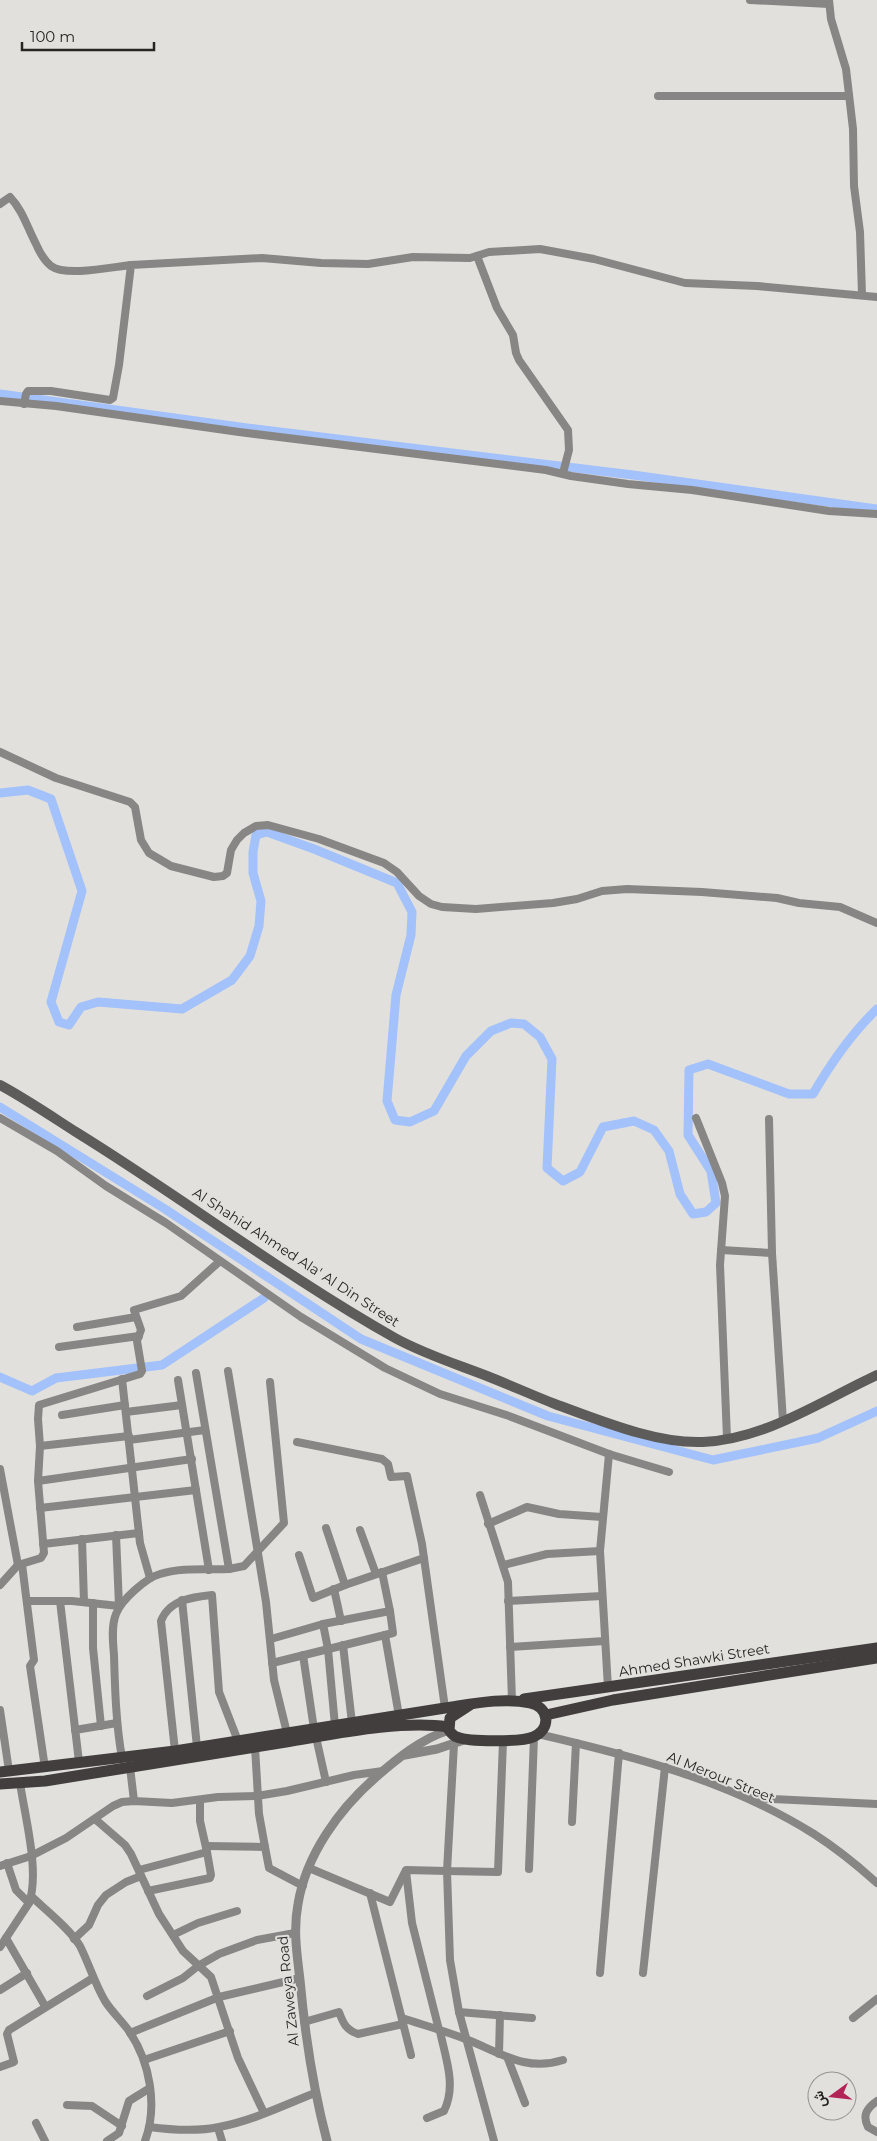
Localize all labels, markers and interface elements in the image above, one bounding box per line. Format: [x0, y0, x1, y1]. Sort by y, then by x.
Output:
scale bar [22, 20, 155, 52]
text: 100 m [30, 27, 75, 46]
street label: Al Shahid Ahmed Ala' Al Din Street [189, 1183, 403, 1331]
street label: Ahmed Shawki Street [617, 1639, 771, 1681]
street label: Al Merour Street [665, 1747, 778, 1807]
street label: Al Zaweya Road [273, 1935, 303, 2047]
north arrow [807, 2071, 857, 2121]
text: ش [809, 2089, 830, 2110]

